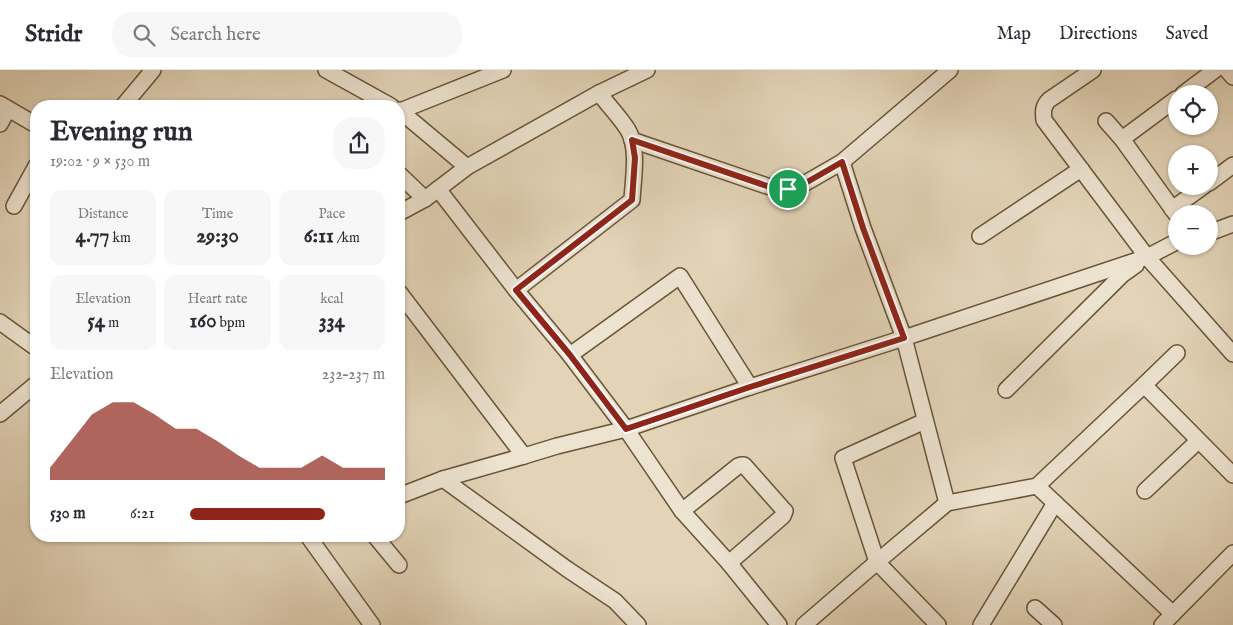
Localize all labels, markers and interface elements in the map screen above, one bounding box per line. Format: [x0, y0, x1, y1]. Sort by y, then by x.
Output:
search box [112, 12, 462, 57]
text: Stridr [25, 19, 82, 50]
icon: search [130, 21, 158, 49]
text: Search here [170, 23, 261, 47]
text: Map [997, 23, 1031, 46]
text: Directions [1059, 23, 1137, 46]
text: Saved [1165, 23, 1208, 46]
map controls [1168, 85, 1218, 255]
button: locate [1168, 85, 1218, 135]
text: Evening run [50, 115, 193, 150]
button: share [333, 117, 385, 169]
button: + [1168, 145, 1218, 195]
text: 19:02 · 9 × 530 m [50, 152, 150, 172]
pin [767, 168, 809, 210]
icon: arrive [774, 175, 802, 203]
text: Distance [78, 205, 128, 223]
text: Time [202, 205, 233, 223]
text: Pace [319, 205, 345, 223]
button: − [1168, 205, 1218, 255]
text: 4.77 [76, 223, 109, 250]
text: 29:30 [196, 223, 239, 250]
text: 6:11 [304, 223, 334, 250]
text: km [109, 229, 131, 247]
text: /km [334, 229, 360, 247]
text: Elevation [75, 290, 131, 308]
text: Heart rate [188, 290, 247, 308]
text: kcal [320, 290, 344, 308]
text: 54 [87, 308, 105, 335]
text: 160 [190, 308, 217, 335]
text: 334 [319, 308, 345, 335]
text: m [105, 314, 119, 332]
text: bpm [217, 314, 245, 332]
text: Elevation [50, 365, 113, 385]
text: 232–237 m [322, 365, 385, 385]
text: 530 m [50, 504, 85, 524]
text: 6:21 [130, 504, 154, 524]

